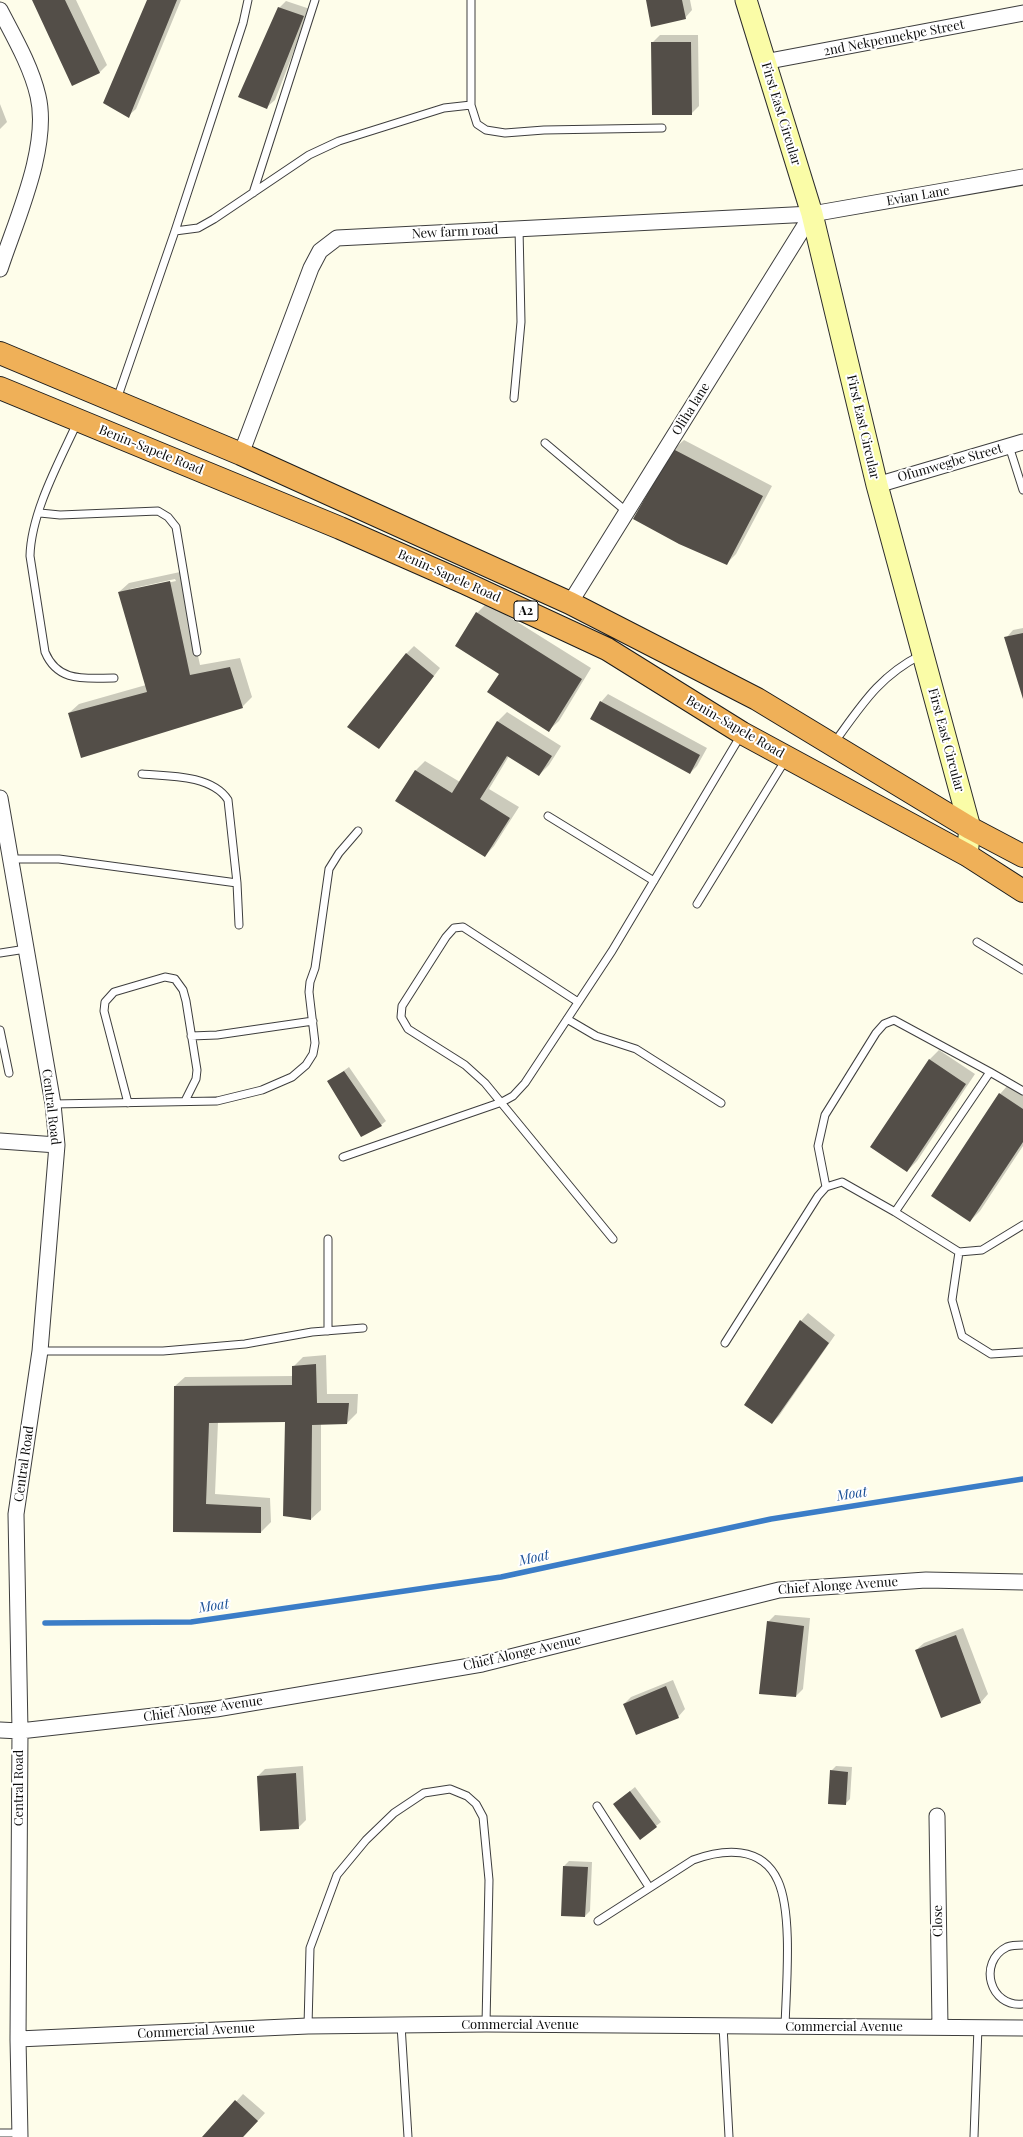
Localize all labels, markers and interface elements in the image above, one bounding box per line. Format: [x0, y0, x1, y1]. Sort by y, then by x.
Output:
street label: 2nd Nekpennekpe Street [822, 17, 966, 59]
street label: First East Circular [758, 61, 804, 167]
street label: Evian Lane [885, 183, 951, 209]
street label: New farm road [411, 222, 499, 242]
street label: First East Circular [843, 373, 883, 481]
street label: Oliha lane [669, 380, 713, 438]
street label: Benin-Sapele Road [97, 422, 205, 478]
street label: Ofumwegbe Street [896, 441, 1004, 485]
street label: Benin-Sapele Road [395, 546, 503, 606]
road number: A2 [514, 601, 538, 621]
street label: First East Circular [925, 686, 967, 794]
street label: Benin-Sapele Road [683, 693, 787, 761]
street label: Central Road [39, 1068, 63, 1146]
street label: Central Road [11, 1425, 37, 1503]
water label: Moat [836, 1483, 868, 1505]
water label: Moat [517, 1547, 551, 1569]
street label: Chief Alonge Avenue [777, 1574, 899, 1598]
water label: Moat [198, 1596, 230, 1616]
street label: Chief Alonge Avenue [462, 1632, 582, 1674]
street label: Chief Alonge Avenue [142, 1693, 264, 1725]
street label: Central Road [11, 1750, 27, 1826]
street label: Close [930, 1905, 946, 1937]
street label: Commercial Avenue [461, 2017, 579, 2033]
street label: Commercial Avenue [785, 2019, 903, 2035]
street label: Commercial Avenue [137, 2020, 255, 2042]

